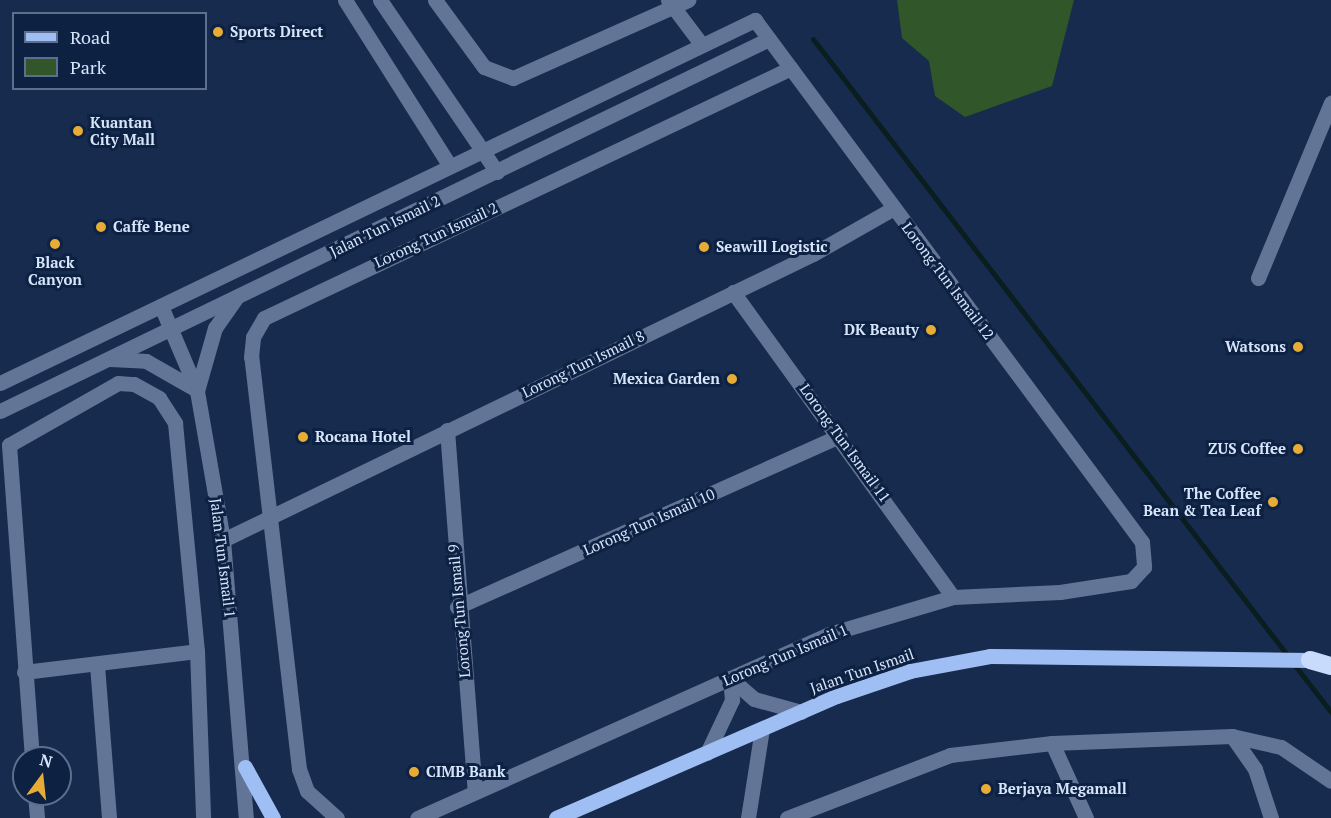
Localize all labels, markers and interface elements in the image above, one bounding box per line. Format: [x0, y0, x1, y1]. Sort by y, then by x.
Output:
legend [12, 12, 207, 90]
place label: Sports Direct [230, 23, 323, 41]
text: Road [70, 25, 110, 49]
marker: Sports Direct [211, 25, 225, 39]
text: Park [70, 55, 106, 79]
place label: Kuantan City Mall [90, 113, 155, 148]
marker: Kuantan City Mall [71, 124, 85, 138]
street label: Jalan Tun Ismail 2 [327, 192, 443, 260]
street label: Lorong Tun Ismail 2 [371, 199, 501, 271]
place label: Caffe Bene [113, 218, 190, 236]
street label: Lorong Tun Ismail 12 [898, 219, 998, 343]
marker: Caffe Bene [94, 220, 108, 234]
marker: Black Canyon [48, 237, 62, 251]
place label: Seawill Logistic [716, 238, 828, 256]
marker: Seawill Logistic [697, 240, 711, 254]
place label: Black Canyon [28, 253, 82, 288]
place label: DK Beauty [844, 321, 919, 339]
marker: DK Beauty [924, 323, 938, 337]
street label: Lorong Tun Ismail 8 [519, 327, 647, 401]
place label: Watsons [1225, 338, 1286, 356]
marker: Watsons [1291, 340, 1305, 354]
place label: Mexica Garden [613, 370, 720, 388]
marker: Mexica Garden [725, 372, 739, 386]
street label: Lorong Tun Ismail 11 [796, 380, 894, 506]
place label: Rocana Hotel [315, 428, 411, 446]
marker: Rocana Hotel [296, 430, 310, 444]
place label: ZUS Coffee [1208, 440, 1286, 458]
marker: ZUS Coffee [1291, 442, 1305, 456]
place label: The Coffee Bean & Tea Leaf [1143, 484, 1261, 519]
street label: Lorong Tun Ismail 10 [580, 485, 718, 559]
marker: The Coffee Bean & Tea Leaf [1266, 495, 1280, 509]
street label: Jalan Tun Ismail 1 [207, 497, 239, 619]
street label: Lorong Tun Ismail 9 [444, 543, 474, 679]
street label: Lorong Tun Ismail 1 [720, 621, 850, 689]
street label: Jalan Tun Ismail [808, 645, 916, 697]
north arrow [12, 746, 72, 806]
text: N [37, 748, 55, 773]
place label: CIMB Bank [426, 763, 506, 781]
marker: CIMB Bank [407, 765, 421, 779]
place label: Berjaya Megamall [998, 780, 1127, 798]
marker: Berjaya Megamall [979, 782, 993, 796]

